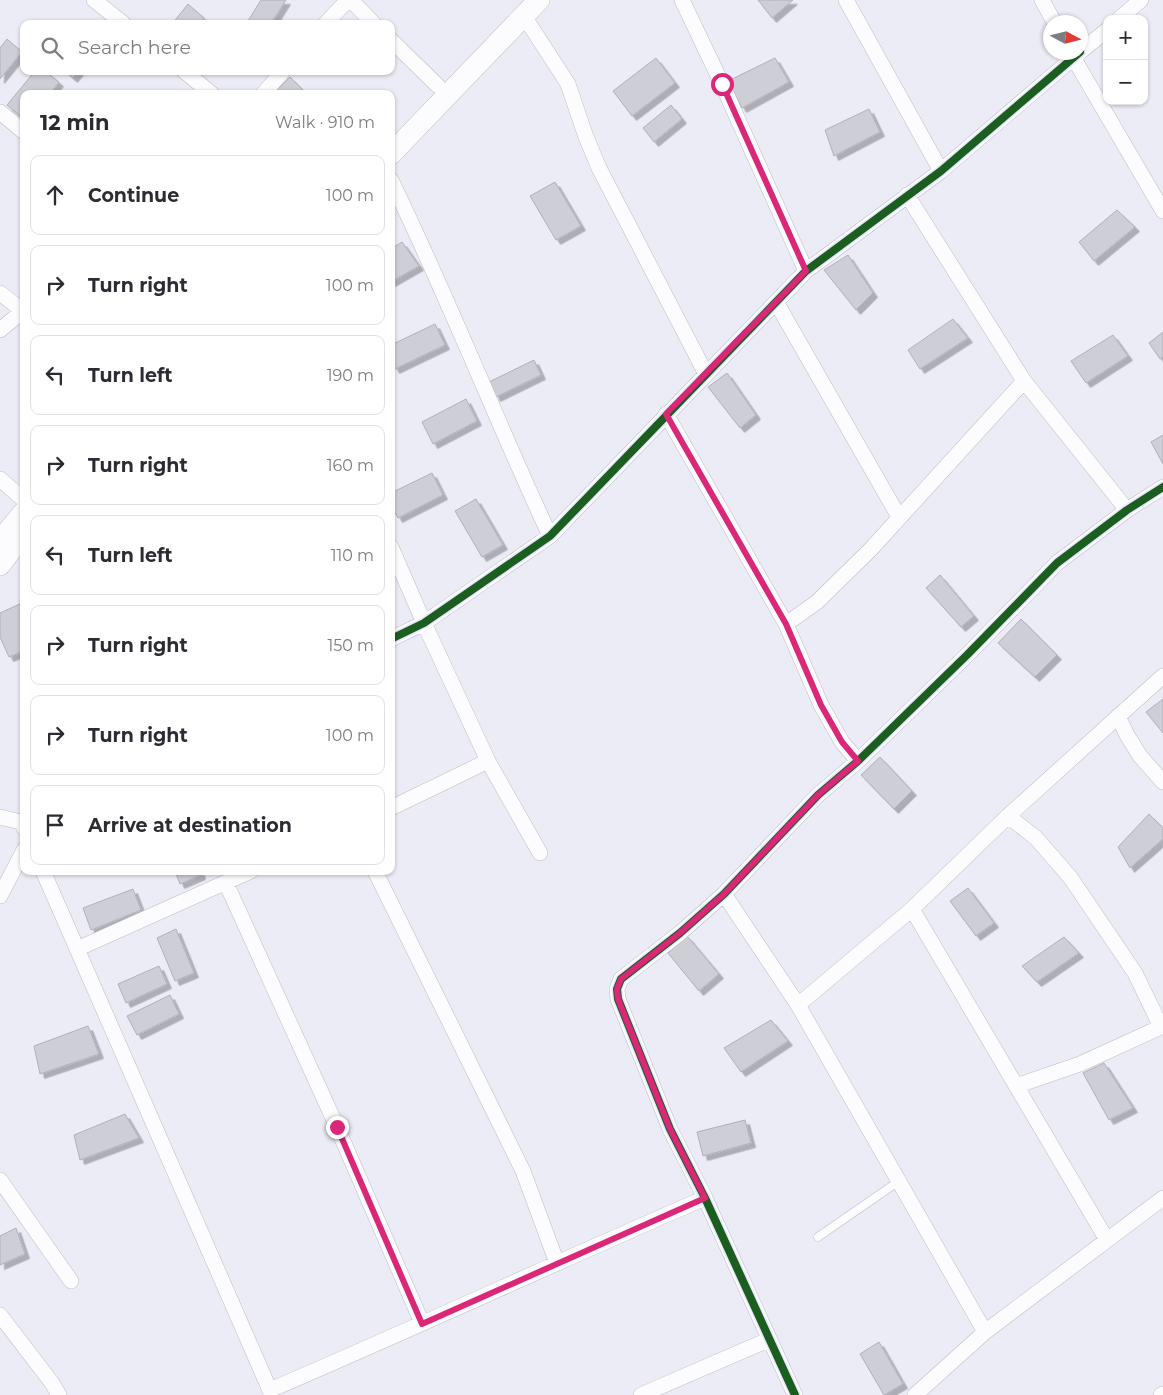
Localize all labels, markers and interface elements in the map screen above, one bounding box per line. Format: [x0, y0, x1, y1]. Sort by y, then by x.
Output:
north arrow [1043, 15, 1088, 60]
map controls [1103, 15, 1148, 105]
button: + [1103, 15, 1148, 60]
search box [20, 20, 395, 75]
icon: search [38, 34, 66, 62]
text: Search here [78, 36, 191, 59]
button: − [1103, 60, 1148, 105]
route start [711, 73, 734, 96]
text: 12 min [40, 110, 109, 135]
text: Walk · 910 m [275, 113, 375, 132]
icon: ahead [41, 181, 69, 209]
text: Continue [88, 184, 179, 207]
text: 100 m [326, 186, 374, 205]
icon: right [41, 271, 69, 299]
text: Turn right [88, 274, 188, 297]
text: 100 m [326, 276, 374, 295]
icon: left [41, 361, 69, 389]
text: Turn left [88, 364, 173, 387]
text: 190 m [327, 366, 374, 385]
icon: right [41, 451, 69, 479]
text: Turn right [88, 454, 188, 477]
text: 160 m [327, 456, 374, 475]
icon: left [41, 541, 69, 569]
text: Turn left [88, 544, 173, 567]
text: 110 m [331, 546, 374, 565]
icon: right [41, 631, 69, 659]
text: Turn right [88, 634, 188, 657]
text: 150 m [327, 636, 374, 655]
icon: right [41, 721, 69, 749]
text: Turn right [88, 724, 188, 747]
text: 100 m [326, 726, 374, 745]
icon: arrive [41, 811, 69, 839]
text: Arrive at destination [88, 814, 292, 837]
route end [326, 1116, 349, 1139]

